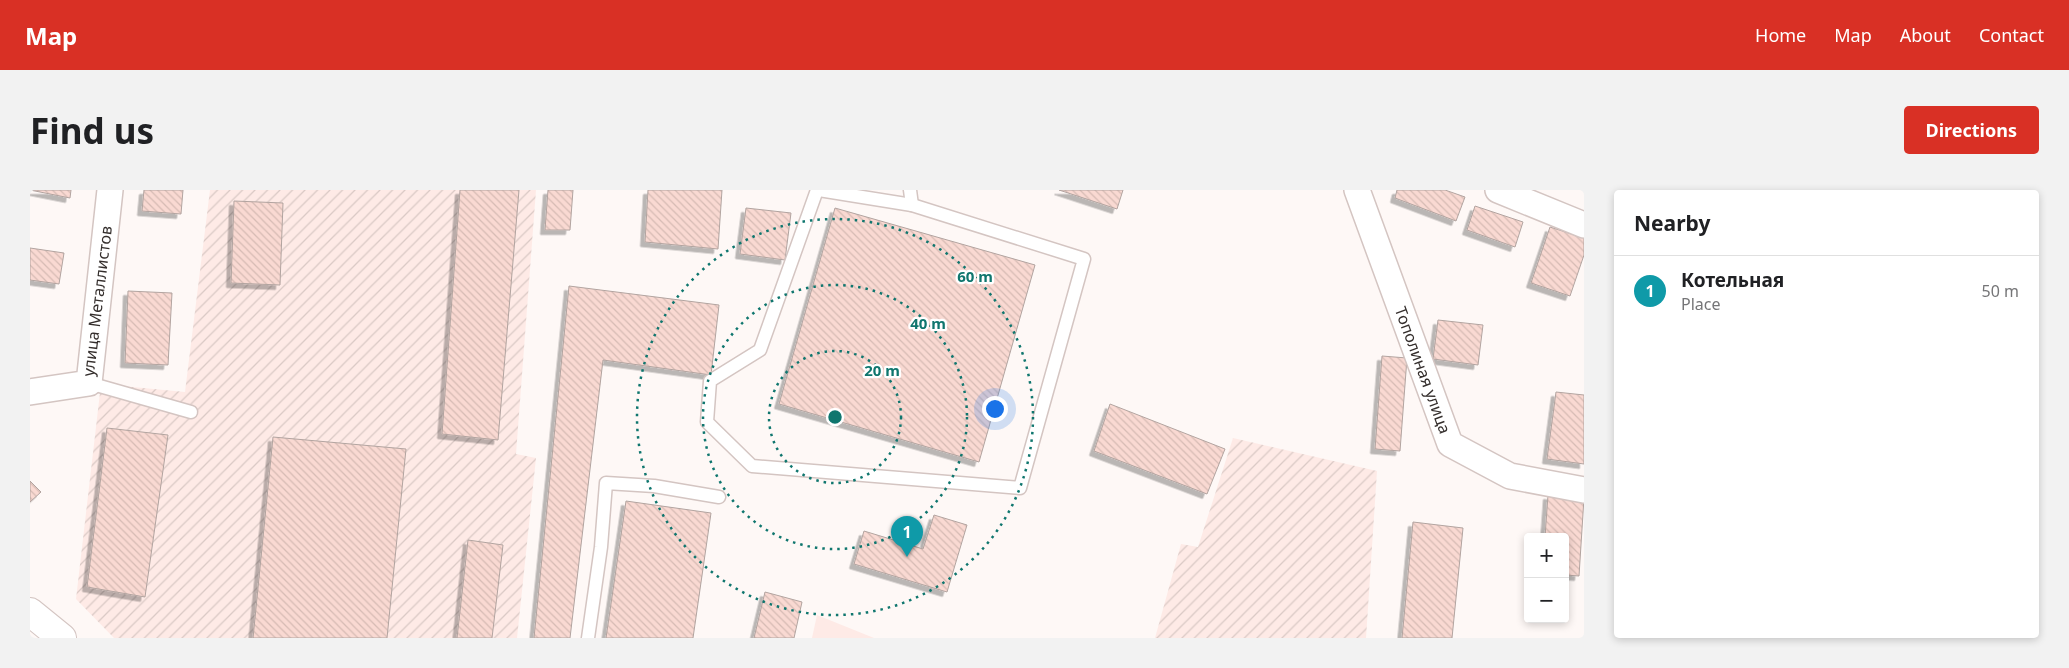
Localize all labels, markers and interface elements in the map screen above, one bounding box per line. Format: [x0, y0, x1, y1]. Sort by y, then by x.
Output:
text: Map [25, 19, 77, 52]
text: Home [1755, 23, 1806, 47]
text: Map [1834, 23, 1872, 47]
text: About [1900, 23, 1951, 47]
text: Contact [1979, 23, 2044, 47]
button: Directions [1904, 106, 2039, 154]
text: Find us [30, 107, 154, 154]
text: Nearby [1634, 209, 1710, 237]
street label: улица Металлистов [77, 224, 117, 378]
text: 60 m [957, 266, 993, 286]
text: Котельная [1681, 267, 1784, 293]
text: 1 [1645, 280, 1655, 302]
text: 50 m [1982, 280, 2019, 302]
text: Place [1681, 293, 1721, 315]
street label: Тополиная улица [1390, 303, 1456, 437]
text: 40 m [910, 313, 946, 333]
text: 20 m [864, 360, 900, 380]
your location [982, 396, 1008, 422]
centre of rings [826, 408, 844, 426]
pin: 1 [891, 516, 923, 557]
map controls [1524, 533, 1569, 623]
button: + [1524, 533, 1569, 578]
button: − [1524, 578, 1569, 623]

